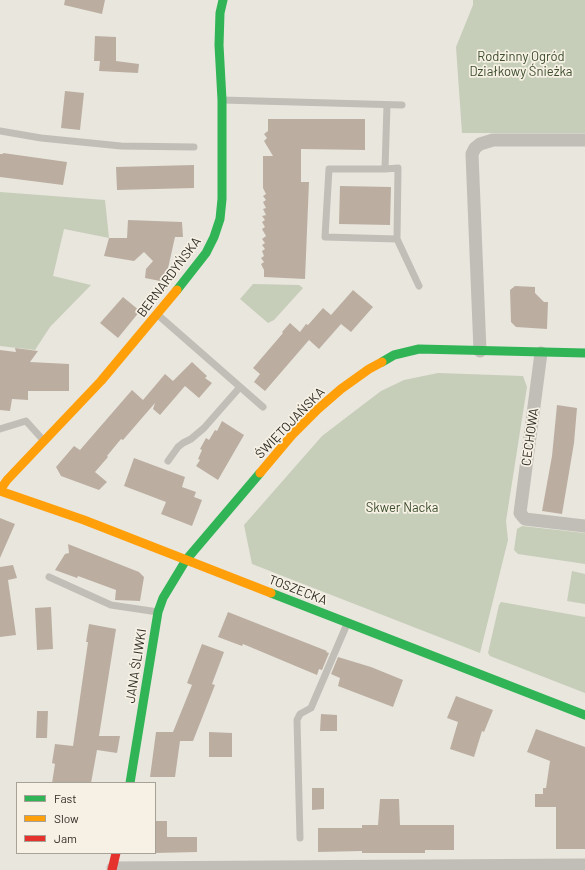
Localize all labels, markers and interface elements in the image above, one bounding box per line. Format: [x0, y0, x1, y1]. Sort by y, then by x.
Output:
park label: Rodzinny Ogród Działkowy Śnieżka [470, 49, 572, 80]
street label: BERNARDYŃSKA [134, 234, 204, 320]
street label: ŚWIĘTOJAŃSKA [252, 384, 328, 462]
street label: CECHOWA [518, 407, 542, 467]
park label: Skwer Nacka [366, 500, 438, 516]
street label: TOSZECKA [266, 572, 330, 608]
street label: JANA ŚLIWKI [122, 628, 150, 704]
legend [16, 782, 156, 854]
text: Fast [54, 791, 77, 805]
text: Slow [54, 811, 79, 825]
text: Jam [54, 831, 77, 845]

